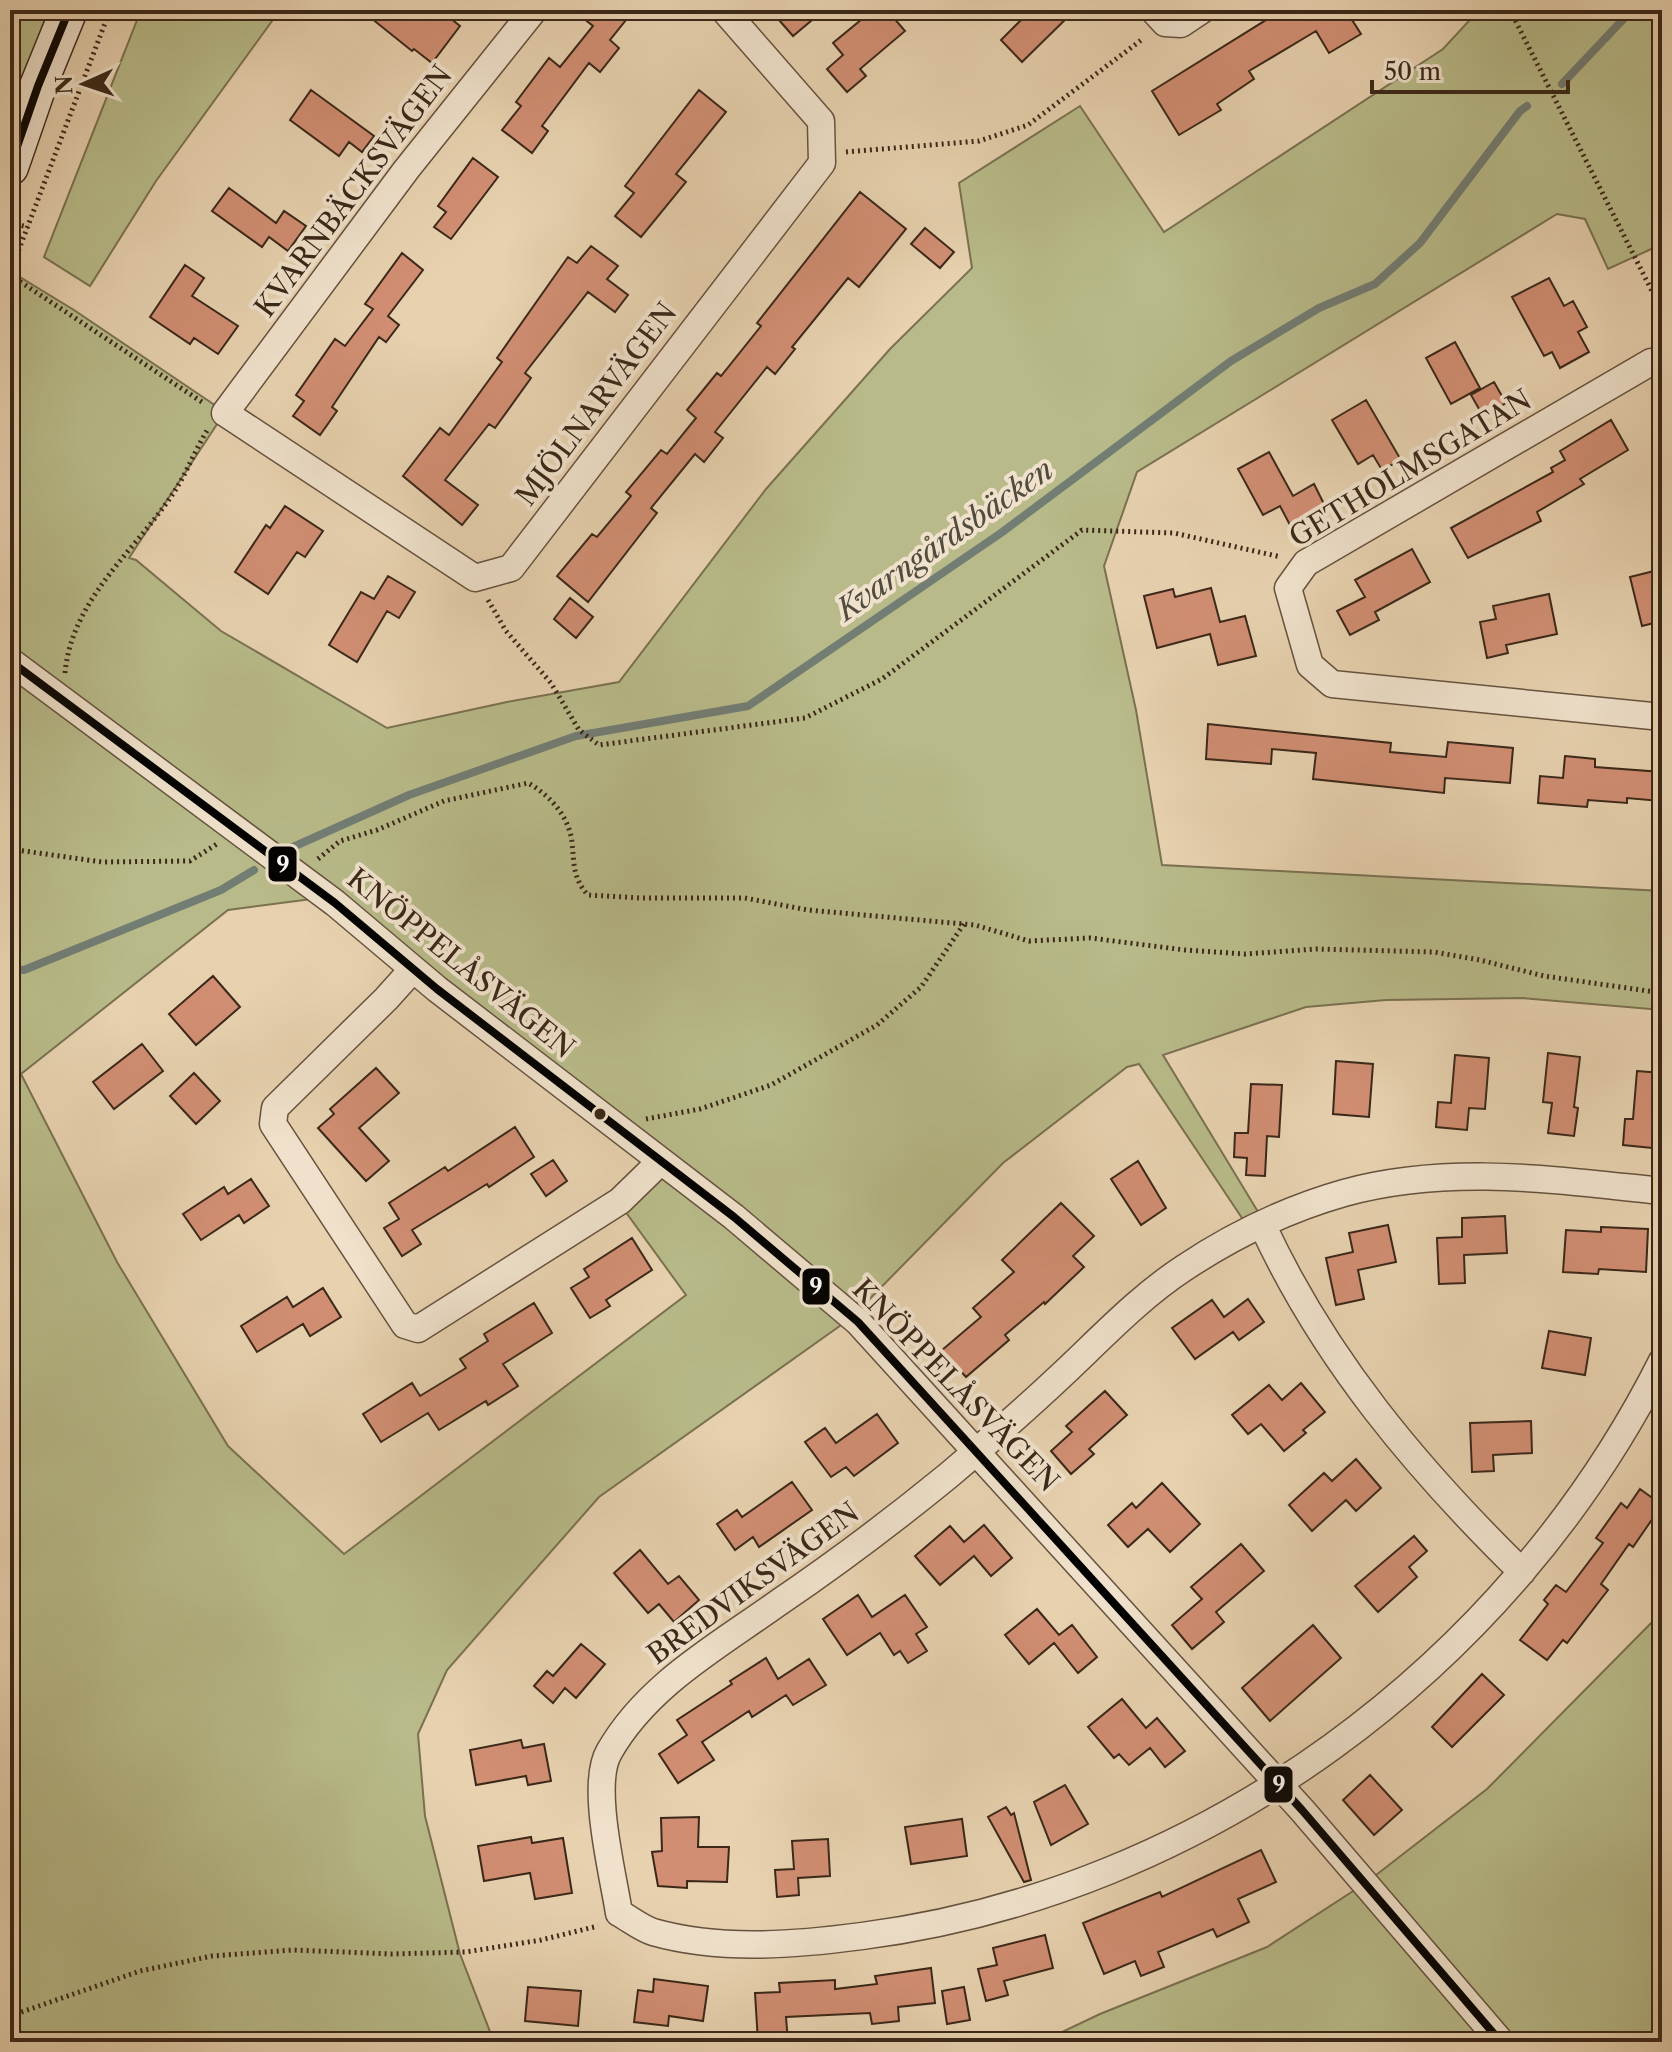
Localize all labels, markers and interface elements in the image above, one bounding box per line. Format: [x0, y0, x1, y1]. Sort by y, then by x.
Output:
north arrow [44, 44, 124, 124]
scale bar [1372, 44, 1568, 94]
text: 50 m [1384, 57, 1441, 86]
street label: KVARNBÄCKSVÄGEN [247, 59, 459, 323]
text: N [51, 75, 79, 95]
street label: MJÖLNARVÄGEN [509, 296, 683, 512]
street label: GETHOLMSGATAN [1283, 382, 1537, 554]
water label: Kvarngårdsbäcken [828, 451, 1060, 629]
line badge: 9 [267, 845, 298, 883]
text: 9 [276, 851, 290, 878]
street label: KNÖPPELÅSVÄGEN [341, 861, 581, 1065]
unlabelled marker [592, 1106, 608, 1122]
line badge: 9 [801, 1267, 831, 1306]
street label: KNÖPPELÅSVÄGEN [846, 1272, 1066, 1498]
text: 9 [809, 1273, 823, 1300]
street label: BREDVIKSVÄGEN [641, 1495, 865, 1671]
line badge: 9 [1263, 1765, 1294, 1804]
text: 9 [1272, 1771, 1286, 1798]

